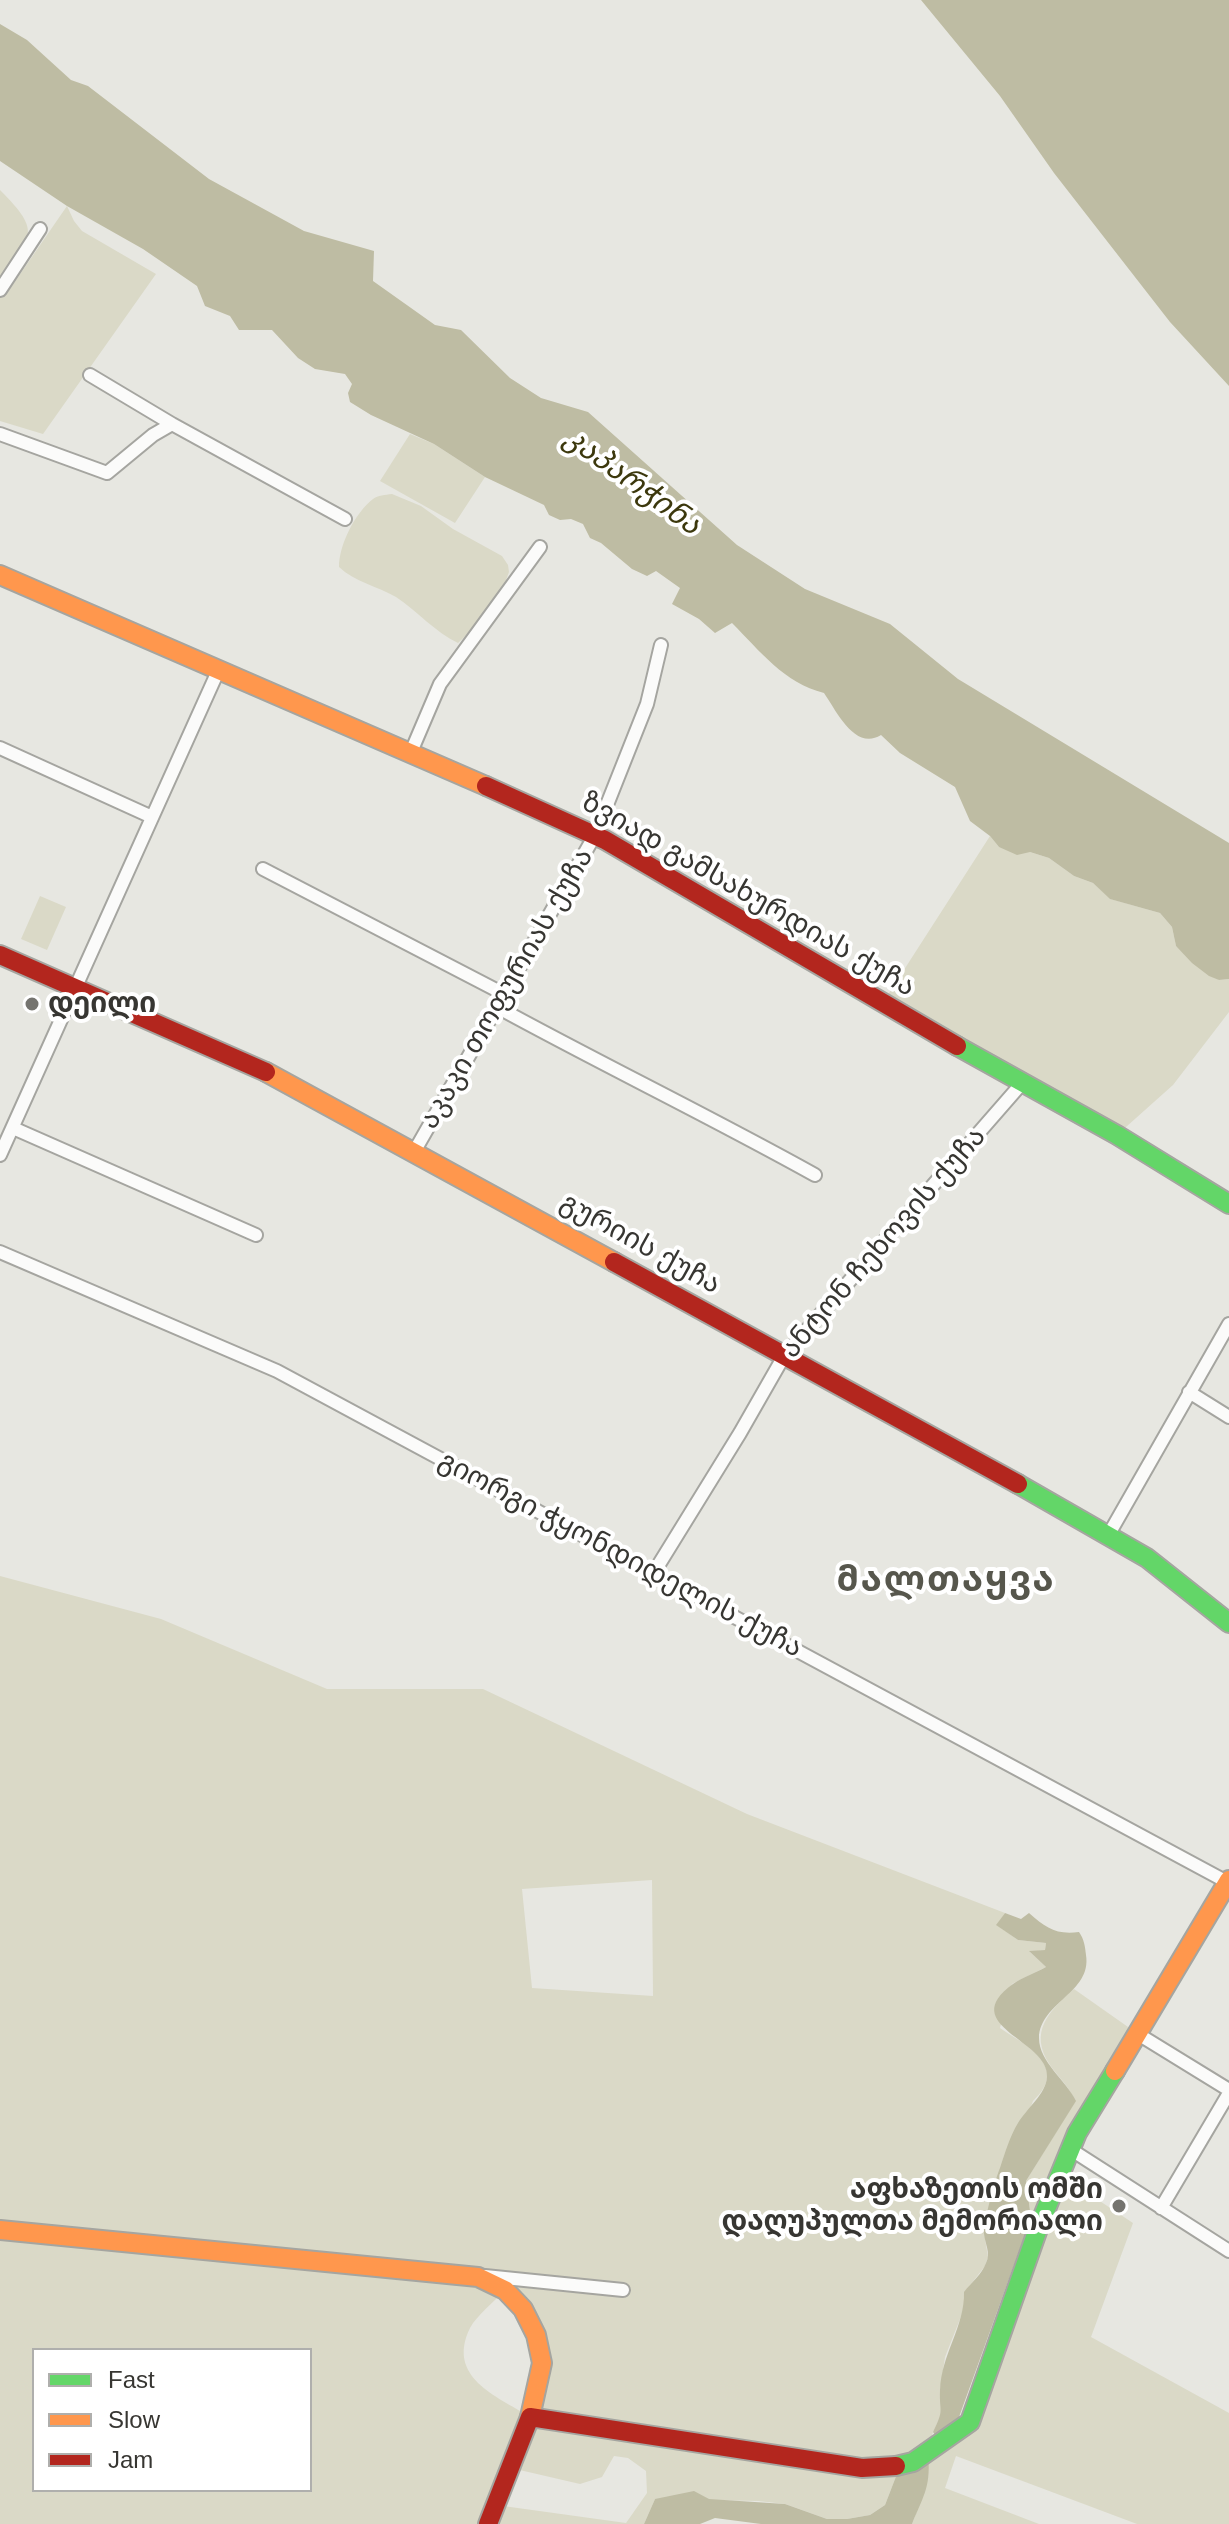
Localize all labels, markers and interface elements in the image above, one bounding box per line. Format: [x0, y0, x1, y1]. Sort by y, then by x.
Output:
water label: კაპარჭინა [557, 420, 707, 544]
street label: ზვიად გამსახურდიას ქუჩა [575, 785, 921, 1005]
street label: აკაკი თოფურიას ქუჩა [413, 843, 601, 1135]
place label: დეილი [48, 987, 156, 1021]
marker: დეილი [23, 995, 41, 1013]
street label: ანტონ ჩეხოვის ქუჩა [774, 1121, 994, 1365]
street label: გურიის ქუჩა [554, 1186, 726, 1302]
street label: გიორგი ჭყონდიდელის ქუჩა [432, 1444, 808, 1666]
district label: მალთაყვა [836, 1559, 1056, 1603]
place label: აფხაზეთის ომში დაღუპულთა მემორიალი [721, 2173, 1103, 2239]
marker: აფხაზეთის ომში დაღუპულთა მემორიალი [1110, 2197, 1128, 2215]
legend [32, 2348, 312, 2492]
text: Fast [108, 2366, 155, 2393]
text: Slow [108, 2406, 160, 2433]
text: Jam [108, 2446, 153, 2473]

